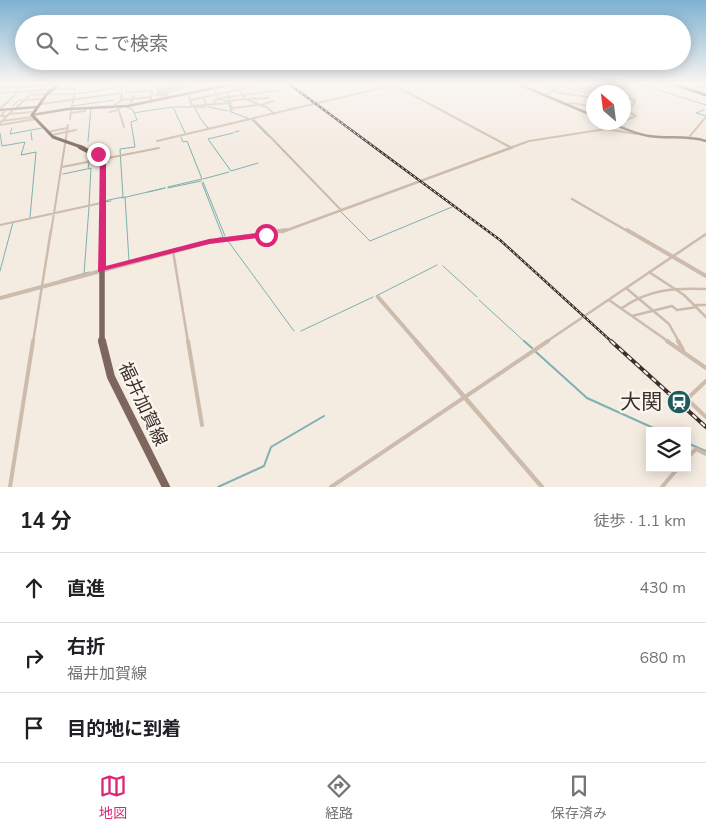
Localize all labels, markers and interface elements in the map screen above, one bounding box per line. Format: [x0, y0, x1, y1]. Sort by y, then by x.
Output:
search box [15, 15, 691, 70]
icon: search [33, 29, 61, 57]
text: ここで検索 [73, 31, 168, 57]
north arrow [586, 85, 631, 130]
route end [87, 143, 110, 166]
route start [255, 224, 278, 247]
street label: 福井加賀線 [113, 358, 173, 450]
place label: 大関 [620, 388, 662, 416]
station icon: 大関 [666, 389, 692, 415]
map controls [646, 427, 691, 472]
button: layers [646, 427, 691, 472]
text: 14 分 [20, 507, 72, 535]
text: 徒歩 · 1.1 km [593, 510, 686, 532]
icon: ahead [20, 574, 48, 602]
text: 直進 [67, 576, 105, 602]
text: 430 m [639, 577, 686, 599]
text: 右折 [67, 634, 105, 660]
icon: right [20, 644, 48, 672]
text: 680 m [639, 647, 686, 669]
text: 福井加賀線 [67, 663, 147, 685]
icon: arrive [20, 714, 48, 742]
text: 目的地に到着 [67, 716, 181, 742]
tab: 地図 [99, 772, 127, 823]
tab: 経路 [325, 772, 353, 823]
tab: 保存済み [551, 772, 607, 823]

